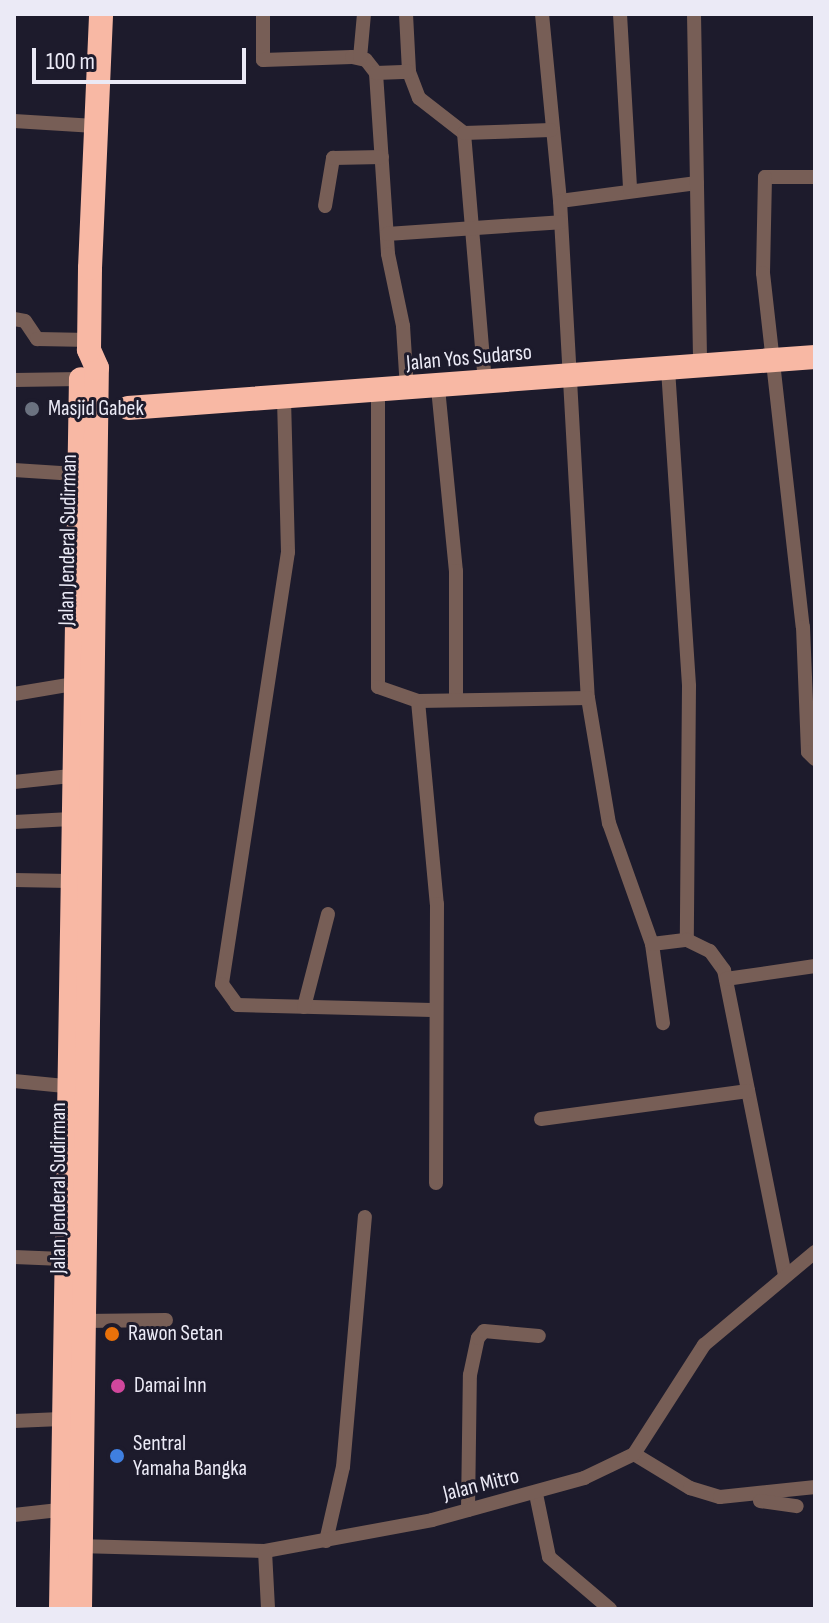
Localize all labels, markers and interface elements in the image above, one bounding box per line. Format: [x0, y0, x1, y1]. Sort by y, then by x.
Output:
scale bar [36, 32, 250, 82]
text: 100 m [46, 47, 95, 76]
street label: Jalan Yos Sudarso [405, 339, 533, 377]
place label: Masjid Gabek [48, 396, 144, 422]
marker: Masjid Gabek [23, 400, 41, 418]
street label: Jalan Jenderal Sudirman [53, 454, 83, 626]
street label: Jalan Jenderal Sudirman [46, 1102, 72, 1274]
place label: Rawon Setan [128, 1321, 223, 1347]
marker: Rawon Setan [103, 1325, 121, 1343]
place label: Damai Inn [134, 1373, 207, 1399]
marker: Damai Inn [109, 1377, 127, 1395]
place label: Sentral Yamaha Bangka [133, 1430, 247, 1482]
marker: Sentral Yamaha Bangka [108, 1447, 126, 1465]
street label: Jalan Mitro [440, 1463, 522, 1507]

